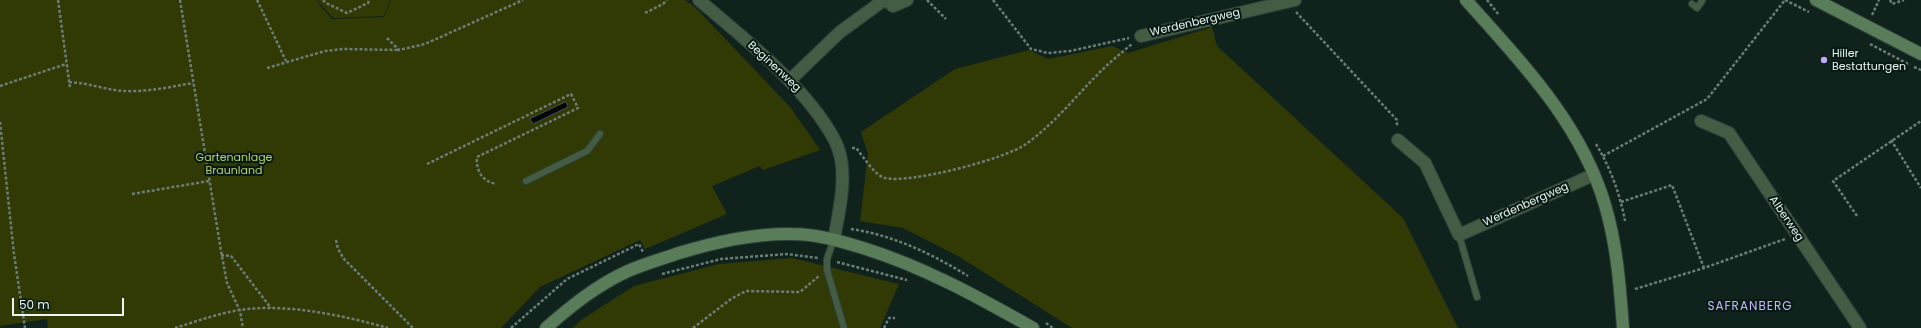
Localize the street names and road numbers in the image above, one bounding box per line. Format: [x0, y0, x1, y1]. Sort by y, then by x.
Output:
street label: Werdenbergweg [1149, 6, 1241, 40]
street label: Beginenweg [745, 39, 803, 95]
street label: Werdenbergweg [1481, 180, 1571, 230]
street label: Alberweg [1766, 194, 1806, 244]

